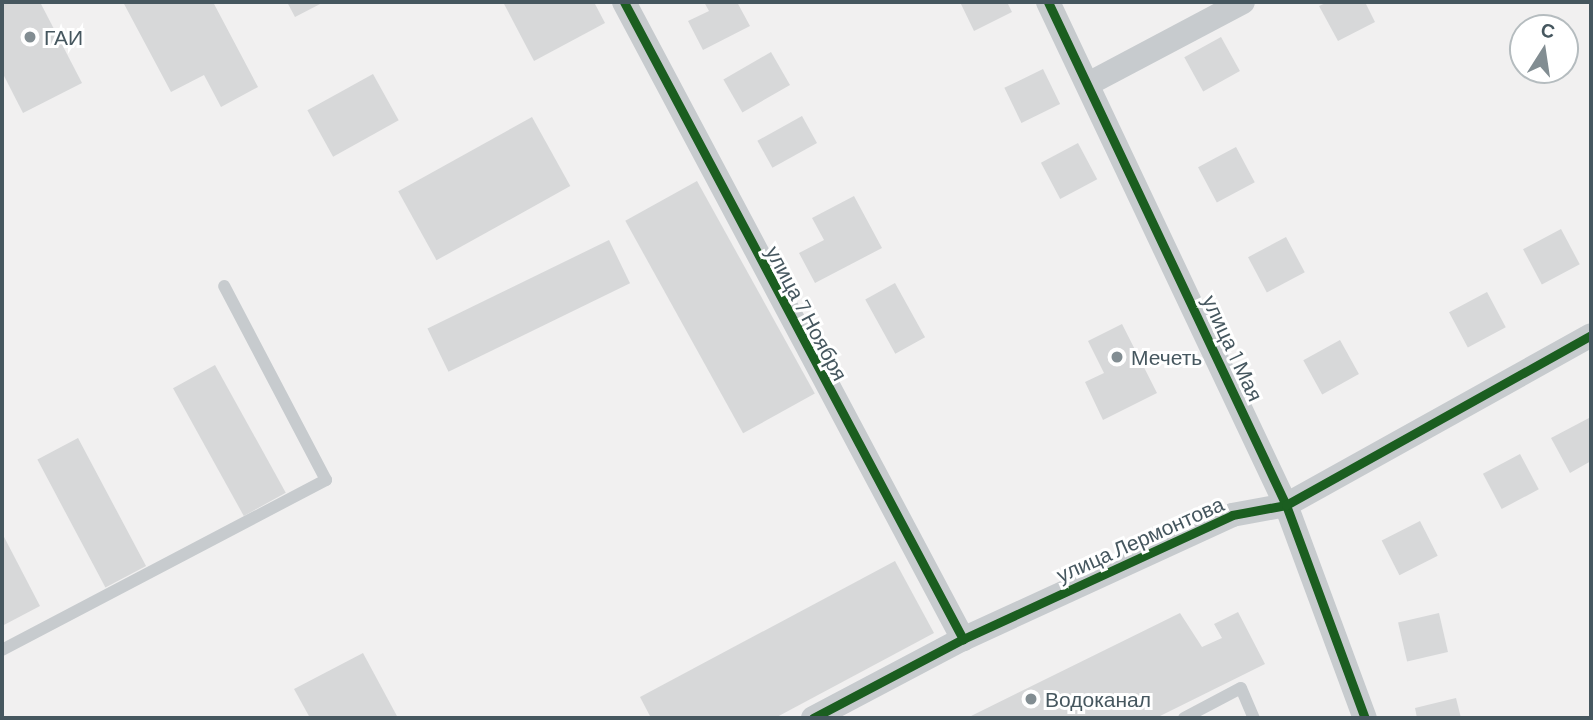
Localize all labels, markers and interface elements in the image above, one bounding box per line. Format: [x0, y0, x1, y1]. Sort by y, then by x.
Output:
north arrow [1509, 14, 1579, 84]
text: С [1539, 17, 1557, 43]
place label: ГАИ [44, 24, 83, 50]
marker: ГАИ [22, 29, 38, 45]
street label: улица 7 Ноября [761, 241, 853, 385]
street label: улица 1 Мая [1197, 291, 1269, 405]
place label: Мечеть [1131, 344, 1202, 370]
marker: Мечеть [1109, 349, 1125, 365]
street label: улица Лермонтова [1052, 491, 1228, 587]
place label: Водоканал [1045, 686, 1151, 712]
marker: Водоканал [1023, 691, 1039, 707]

